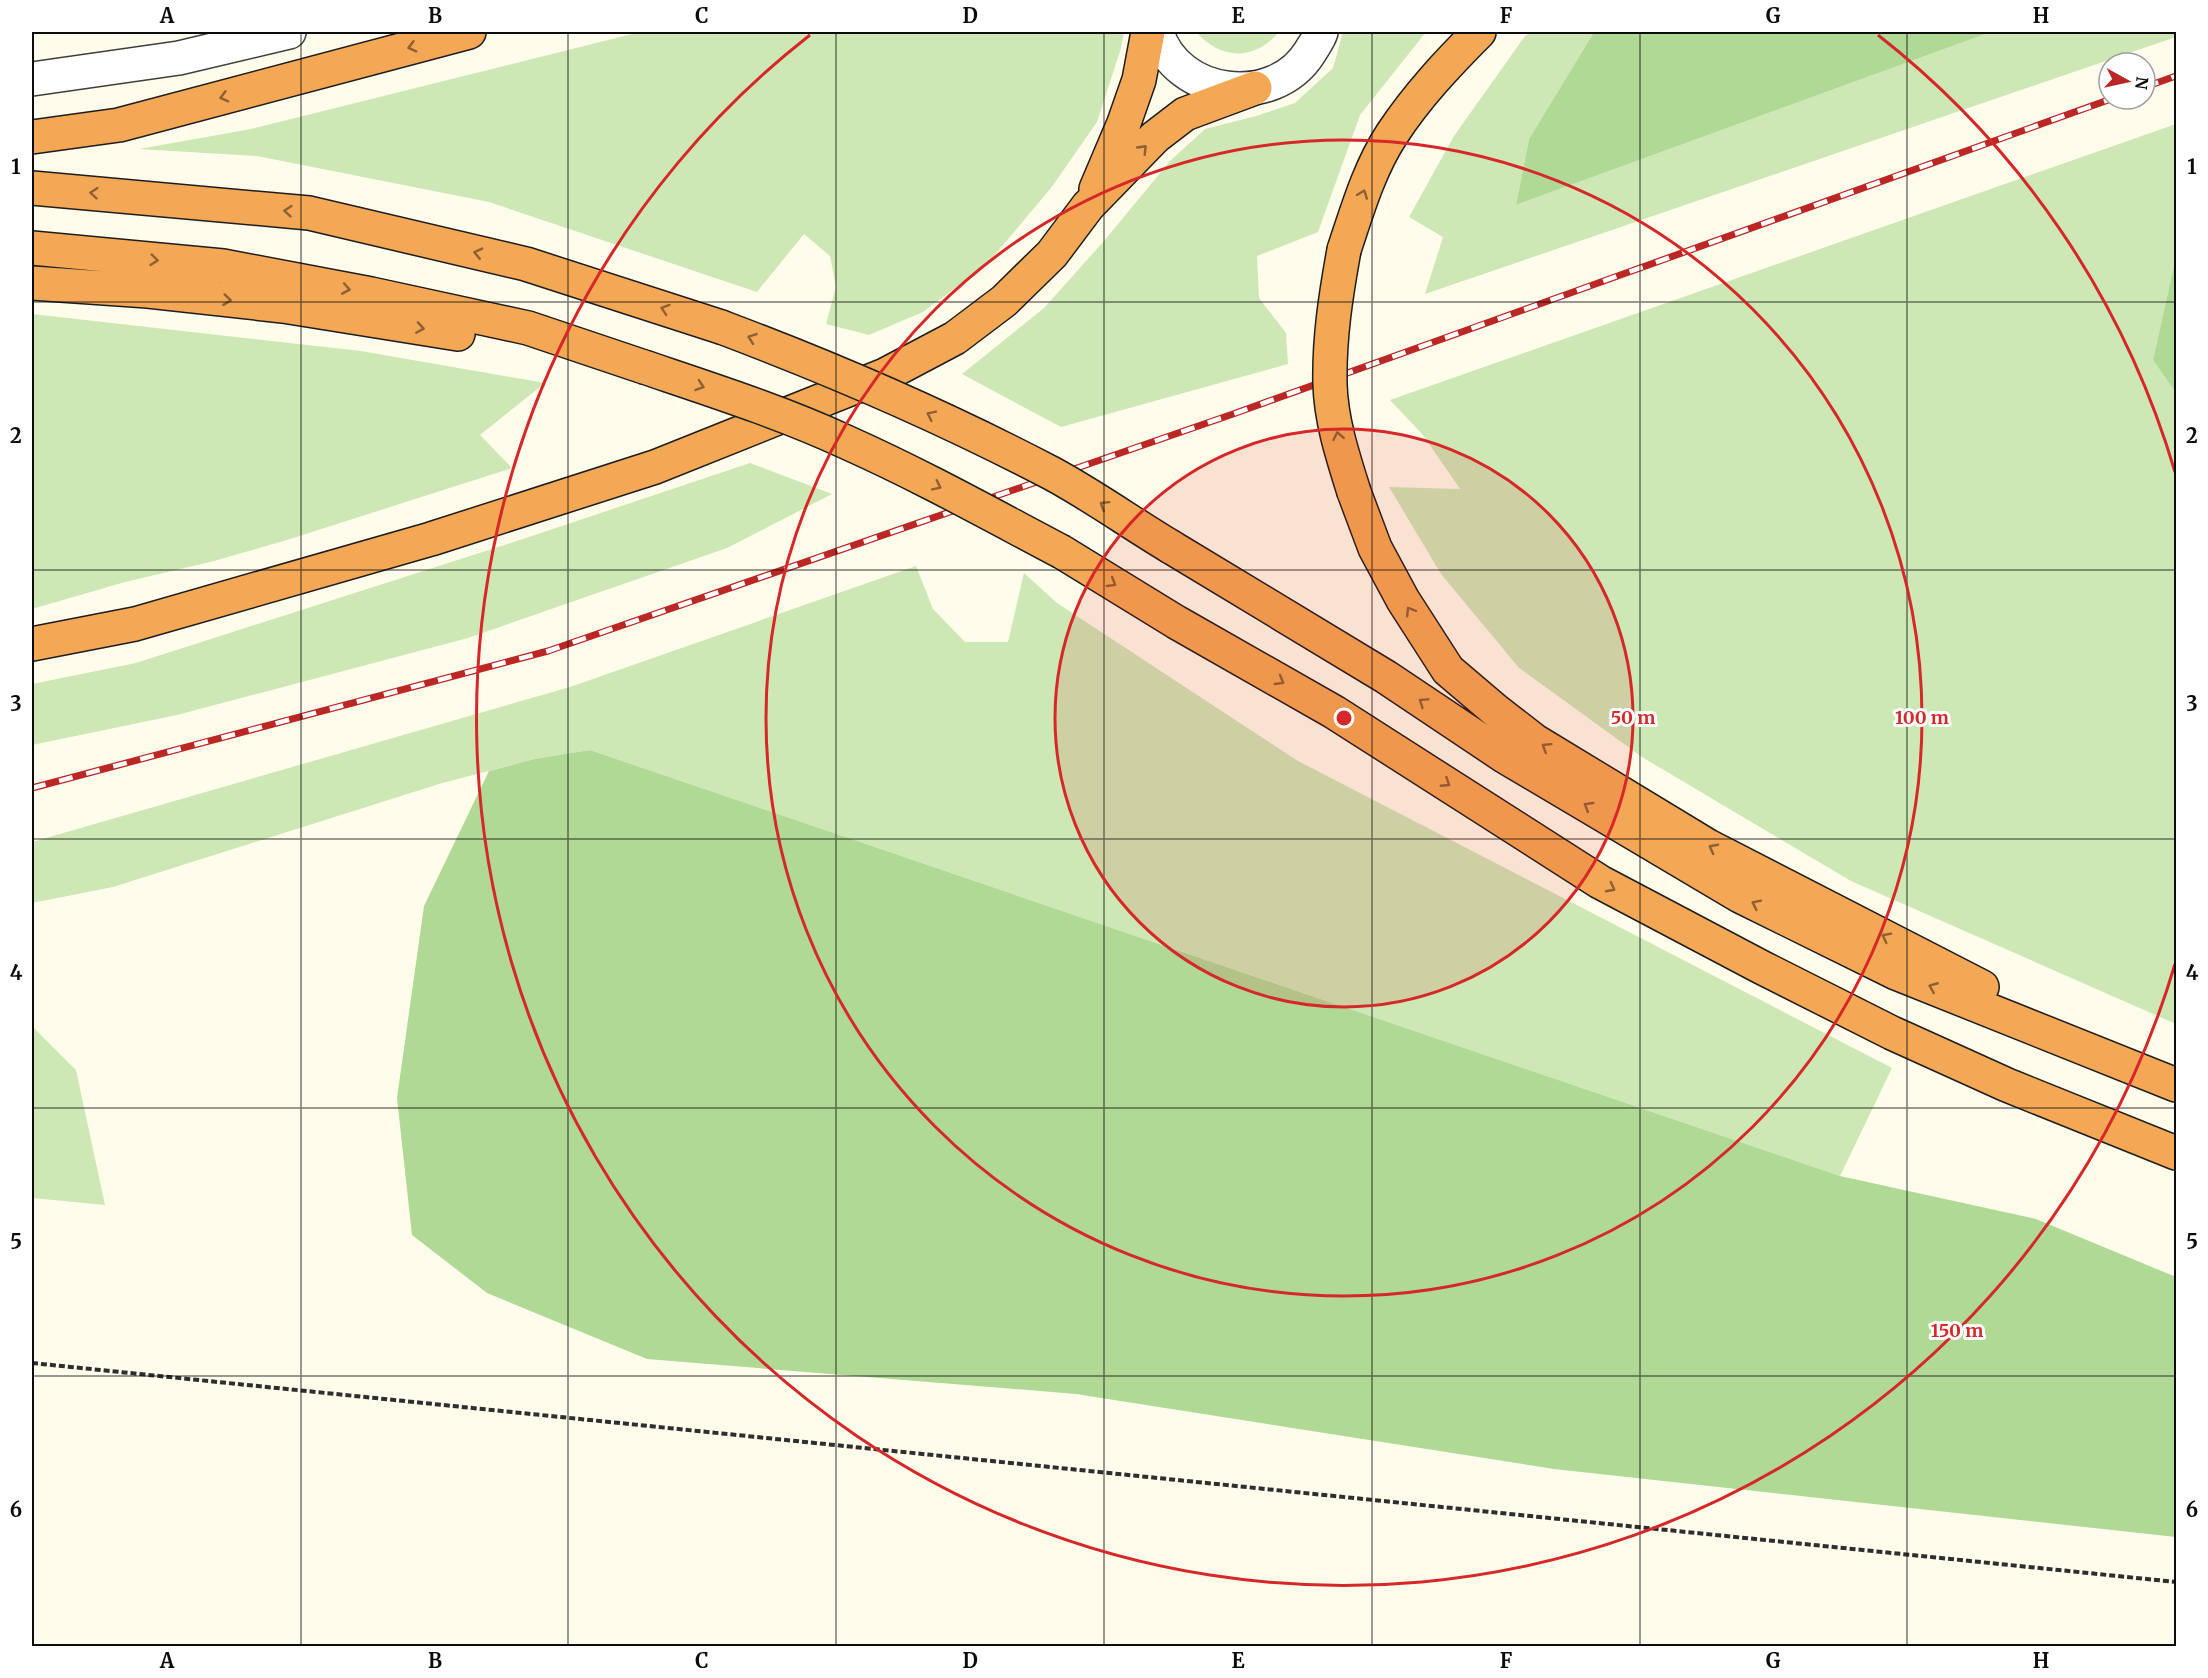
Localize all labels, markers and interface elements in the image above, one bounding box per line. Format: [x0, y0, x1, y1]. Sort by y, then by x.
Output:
text: A [159, 3, 175, 28]
text: B [428, 3, 442, 28]
text: C [695, 3, 709, 28]
text: D [962, 3, 978, 28]
text: E [1231, 3, 1245, 28]
text: F [1500, 3, 1513, 28]
text: G [1766, 3, 1781, 28]
text: H [2033, 3, 2049, 28]
one-way arrow [407, 39, 417, 52]
north arrow [2097, 51, 2157, 111]
text: N [2131, 75, 2153, 91]
one-way arrow [219, 89, 229, 102]
one-way arrow [1136, 146, 1147, 157]
text: 1 [11, 154, 21, 179]
text: 1 [2187, 154, 2197, 179]
one-way arrow [89, 187, 98, 200]
one-way arrow [1355, 190, 1368, 200]
one-way arrow [284, 205, 293, 218]
one-way arrow [474, 247, 484, 260]
one-way arrow [149, 253, 158, 265]
one-way arrow [341, 282, 351, 295]
one-way arrow [223, 293, 232, 306]
one-way arrow [660, 303, 671, 316]
one-way arrow [416, 321, 425, 333]
one-way arrow [747, 333, 758, 346]
one-way arrow [694, 379, 705, 391]
one-way arrow [927, 411, 938, 422]
text: 2 [10, 423, 22, 448]
text: 2 [2186, 423, 2198, 448]
one-way arrow [1332, 431, 1345, 441]
one-way arrow [931, 479, 942, 491]
one-way arrow [1100, 501, 1110, 513]
one-way arrow [1106, 575, 1116, 587]
one-way arrow [1406, 607, 1418, 617]
one-way arrow [1274, 674, 1284, 685]
text: 3 [10, 691, 22, 716]
text: 3 [2186, 691, 2198, 716]
one-way arrow [1419, 698, 1430, 709]
text: 50 m [1611, 706, 1655, 729]
text: 100 m [1895, 706, 1949, 729]
centre of rings [1334, 708, 1354, 728]
one-way arrow [1542, 743, 1552, 755]
one-way arrow [1440, 776, 1450, 788]
one-way arrow [1584, 801, 1594, 813]
one-way arrow [1708, 844, 1719, 855]
one-way arrow [1604, 881, 1615, 892]
one-way arrow [1752, 900, 1763, 911]
one-way arrow [1881, 933, 1892, 945]
text: 4 [10, 960, 23, 985]
text: 4 [2186, 960, 2199, 985]
one-way arrow [1928, 982, 1939, 994]
text: 5 [10, 1229, 22, 1254]
text: 5 [2186, 1229, 2198, 1254]
text: 150 m [1931, 1319, 1983, 1342]
text: 6 [10, 1497, 22, 1522]
text: 6 [2186, 1497, 2198, 1522]
text: A [159, 1648, 175, 1673]
text: B [428, 1648, 442, 1673]
text: C [695, 1648, 709, 1673]
text: D [962, 1648, 978, 1673]
text: E [1231, 1648, 1245, 1673]
text: F [1500, 1648, 1513, 1673]
text: G [1766, 1648, 1781, 1673]
text: H [2033, 1648, 2049, 1673]

